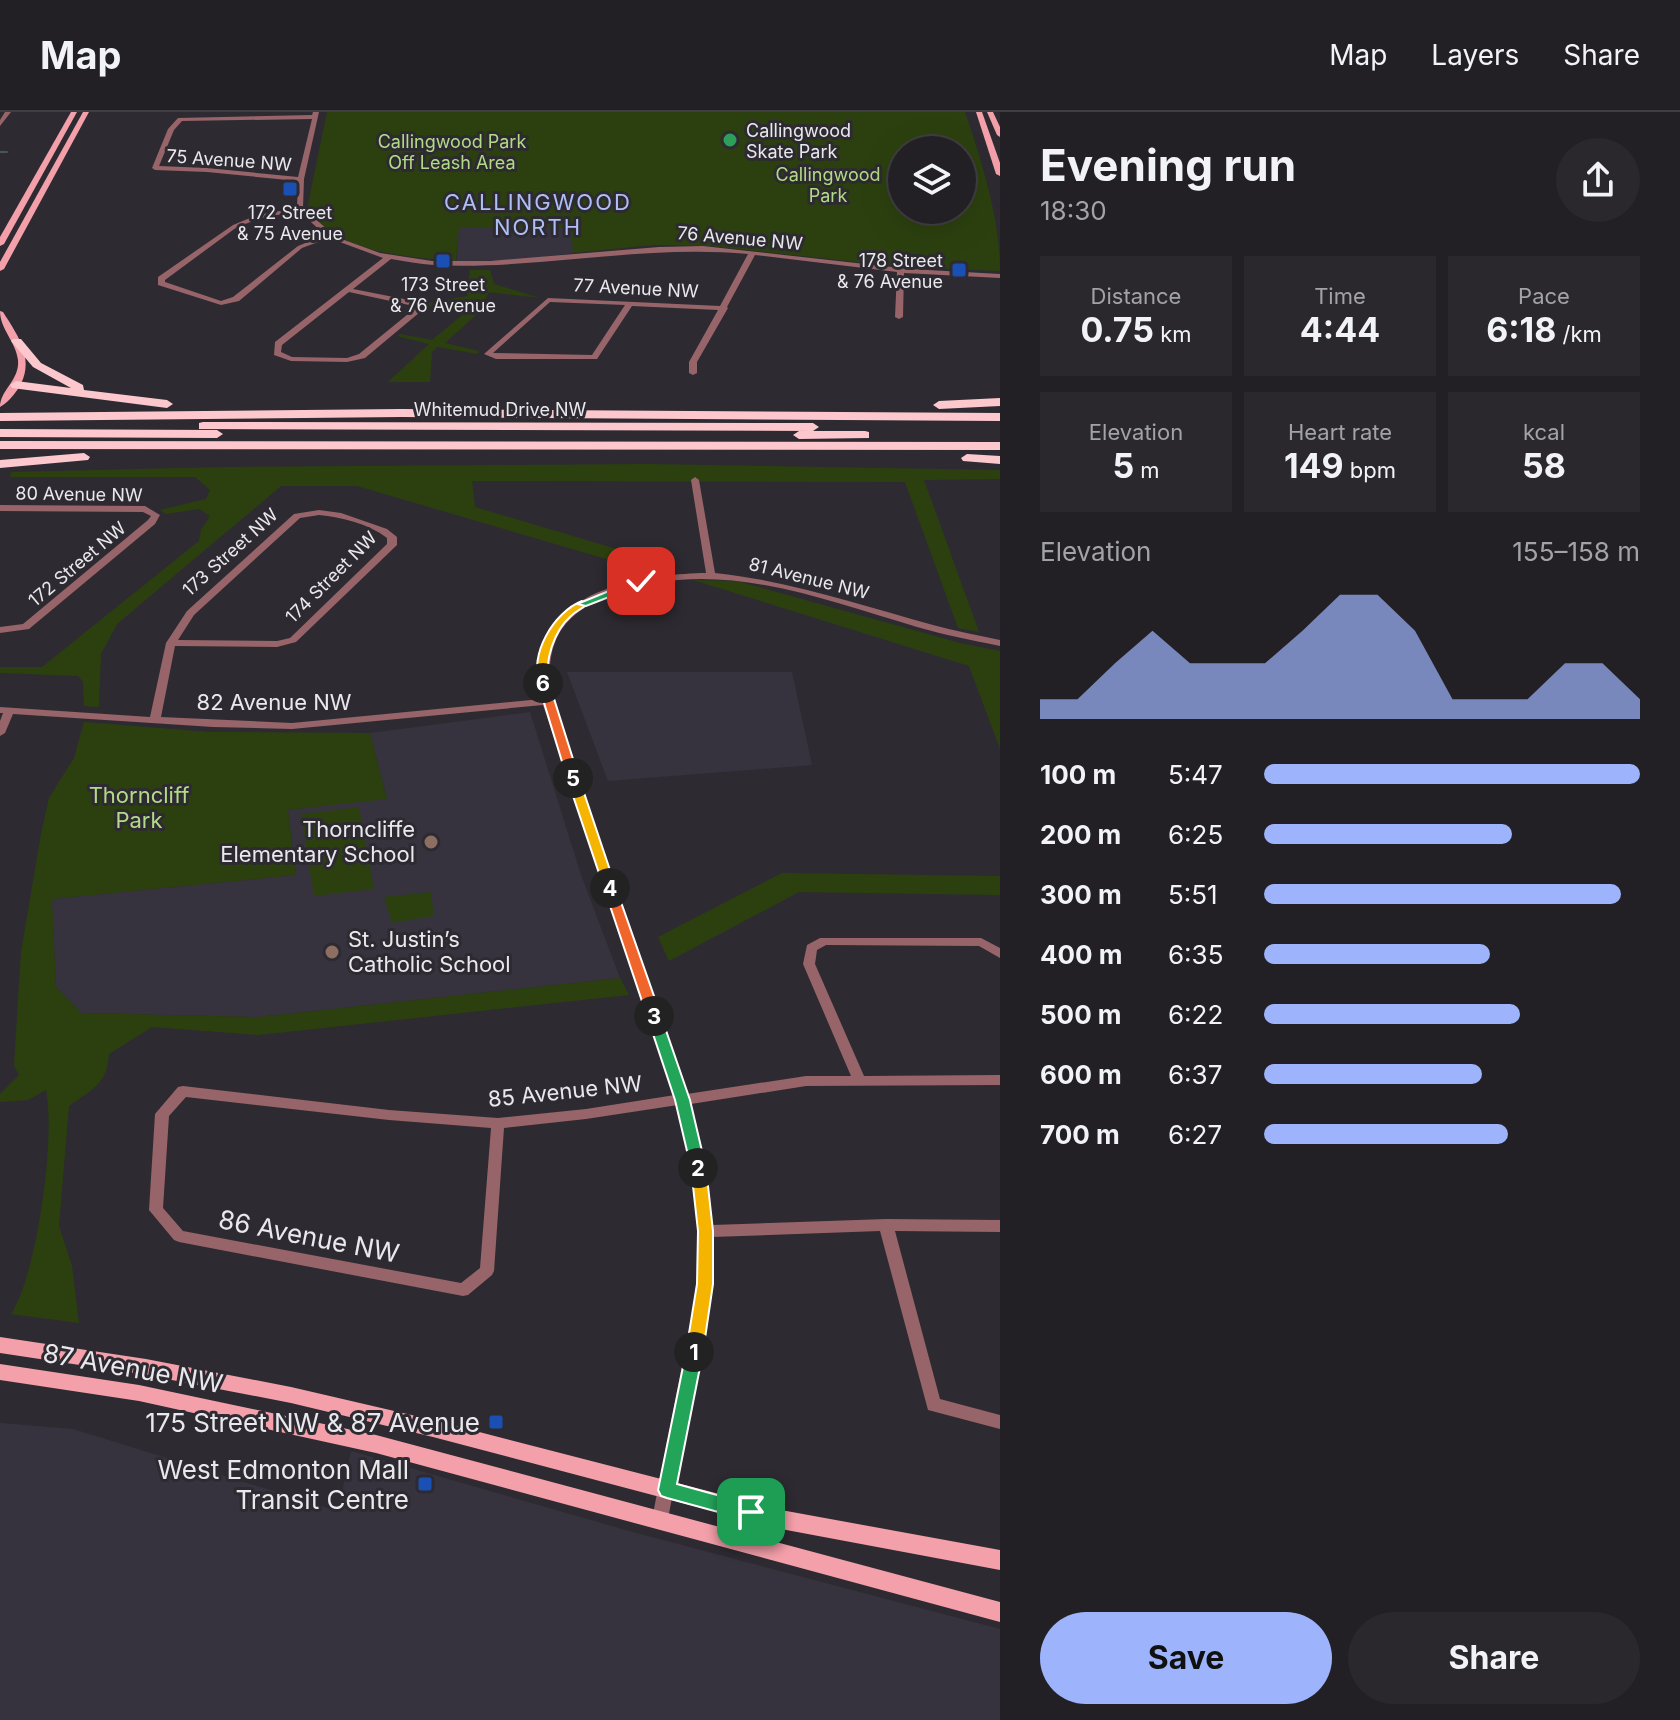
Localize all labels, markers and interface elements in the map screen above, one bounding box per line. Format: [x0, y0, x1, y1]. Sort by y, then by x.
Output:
text: Map [40, 32, 121, 78]
text: Map [1329, 38, 1387, 72]
text: Layers [1431, 38, 1519, 72]
text: Share [1563, 38, 1640, 72]
place label: Callingwood Skate Park [746, 120, 851, 162]
park label: Callingwood Park Off Leash Area [378, 131, 526, 173]
marker: Callingwood Skate Park [721, 131, 739, 149]
map controls [888, 136, 976, 224]
button: layers [888, 136, 976, 224]
text: Evening run [1040, 138, 1296, 192]
button: share [1556, 138, 1640, 222]
street label: 75 Avenue NW [166, 145, 293, 175]
park label: Callingwood Park [775, 164, 881, 206]
marker: 172 Street & 75 Avenue [281, 180, 299, 198]
district label: CALLINGWOOD NORTH [444, 189, 632, 240]
text: 18:30 [1040, 195, 1107, 226]
place label: 172 Street & 75 Avenue [237, 202, 343, 244]
street label: 76 Avenue NW [676, 222, 804, 254]
place label: 178 Street & 76 Avenue [837, 250, 943, 292]
marker: 173 Street & 76 Avenue [434, 252, 452, 270]
marker: 178 Street & 76 Avenue [950, 261, 968, 279]
place label: 173 Street & 76 Avenue [390, 274, 496, 316]
street label: 77 Avenue NW [573, 274, 699, 302]
text: Distance [1091, 283, 1181, 309]
text: Time [1314, 283, 1366, 309]
text: Pace [1518, 283, 1570, 309]
text: 0.75 [1080, 309, 1154, 350]
text: 4:44 [1300, 309, 1380, 350]
text: 6:18 [1486, 309, 1556, 350]
text: km [1154, 321, 1192, 347]
text: /km [1556, 321, 1602, 347]
street label: Whitemud Drive NW [414, 399, 586, 420]
text: Elevation [1089, 419, 1183, 445]
text: Heart rate [1288, 419, 1392, 445]
text: kcal [1523, 419, 1565, 445]
text: 5 [1112, 445, 1134, 486]
text: 149 [1284, 445, 1344, 486]
text: 58 [1522, 445, 1566, 486]
text: m [1134, 457, 1160, 483]
text: bpm [1344, 457, 1396, 483]
street label: 80 Avenue NW [15, 482, 143, 506]
street label: 173 Street NW [178, 504, 282, 600]
street label: 172 Street NW [24, 517, 130, 611]
street label: 174 Street NW [281, 527, 381, 627]
text: Elevation [1040, 536, 1151, 567]
text: 155–158 m [1512, 536, 1640, 567]
pin [607, 547, 675, 615]
street label: 81 Avenue NW [747, 553, 872, 603]
icon: check [619, 559, 663, 603]
pin: 6 [523, 663, 563, 703]
text: 6 [536, 670, 550, 696]
street label: 82 Avenue NW [197, 689, 352, 715]
pin: 5 [553, 758, 593, 798]
text: 100 m [1040, 759, 1116, 790]
text: 5:47 [1168, 759, 1223, 790]
text: 5 [566, 765, 580, 791]
park label: Thorncliff Park [89, 782, 189, 833]
place label: Thorncliffe Elementary School [220, 816, 415, 867]
text: 200 m [1040, 819, 1121, 850]
text: 6:25 [1168, 819, 1223, 850]
marker: Thorncliffe Elementary School [422, 833, 440, 851]
pin: 4 [590, 868, 630, 908]
text: 4 [603, 875, 617, 901]
text: 300 m [1040, 879, 1122, 910]
text: 5:51 [1168, 879, 1218, 910]
place label: St. Justin’s Catholic School [348, 926, 511, 977]
text: 400 m [1040, 939, 1123, 970]
text: 6:35 [1168, 939, 1223, 970]
marker: St. Justin’s Catholic School [323, 943, 341, 961]
pin: 3 [634, 996, 674, 1036]
text: 500 m [1040, 999, 1122, 1030]
text: 6:22 [1168, 999, 1223, 1030]
text: 3 [647, 1003, 661, 1029]
text: 600 m [1040, 1059, 1122, 1090]
text: 6:37 [1168, 1059, 1222, 1090]
street label: 85 Avenue NW [487, 1070, 644, 1112]
text: 700 m [1040, 1119, 1120, 1150]
text: 6:27 [1168, 1119, 1222, 1150]
pin: 2 [678, 1148, 718, 1188]
text: 2 [691, 1155, 705, 1181]
street label: 86 Avenue NW [216, 1203, 402, 1269]
pin: 1 [674, 1332, 714, 1372]
street label: 87 Avenue NW [41, 1337, 225, 1399]
text: 1 [689, 1339, 699, 1365]
place label: 175 Street NW & 87 Avenue [145, 1407, 480, 1438]
marker: 175 Street NW & 87 Avenue [487, 1413, 505, 1431]
place label: West Edmonton Mall Transit Centre [158, 1454, 409, 1515]
marker: West Edmonton Mall Transit Centre [416, 1475, 434, 1493]
pin [717, 1478, 785, 1546]
icon: arrive [729, 1490, 773, 1534]
button: Save [1040, 1612, 1332, 1704]
button: Share [1348, 1612, 1640, 1704]

